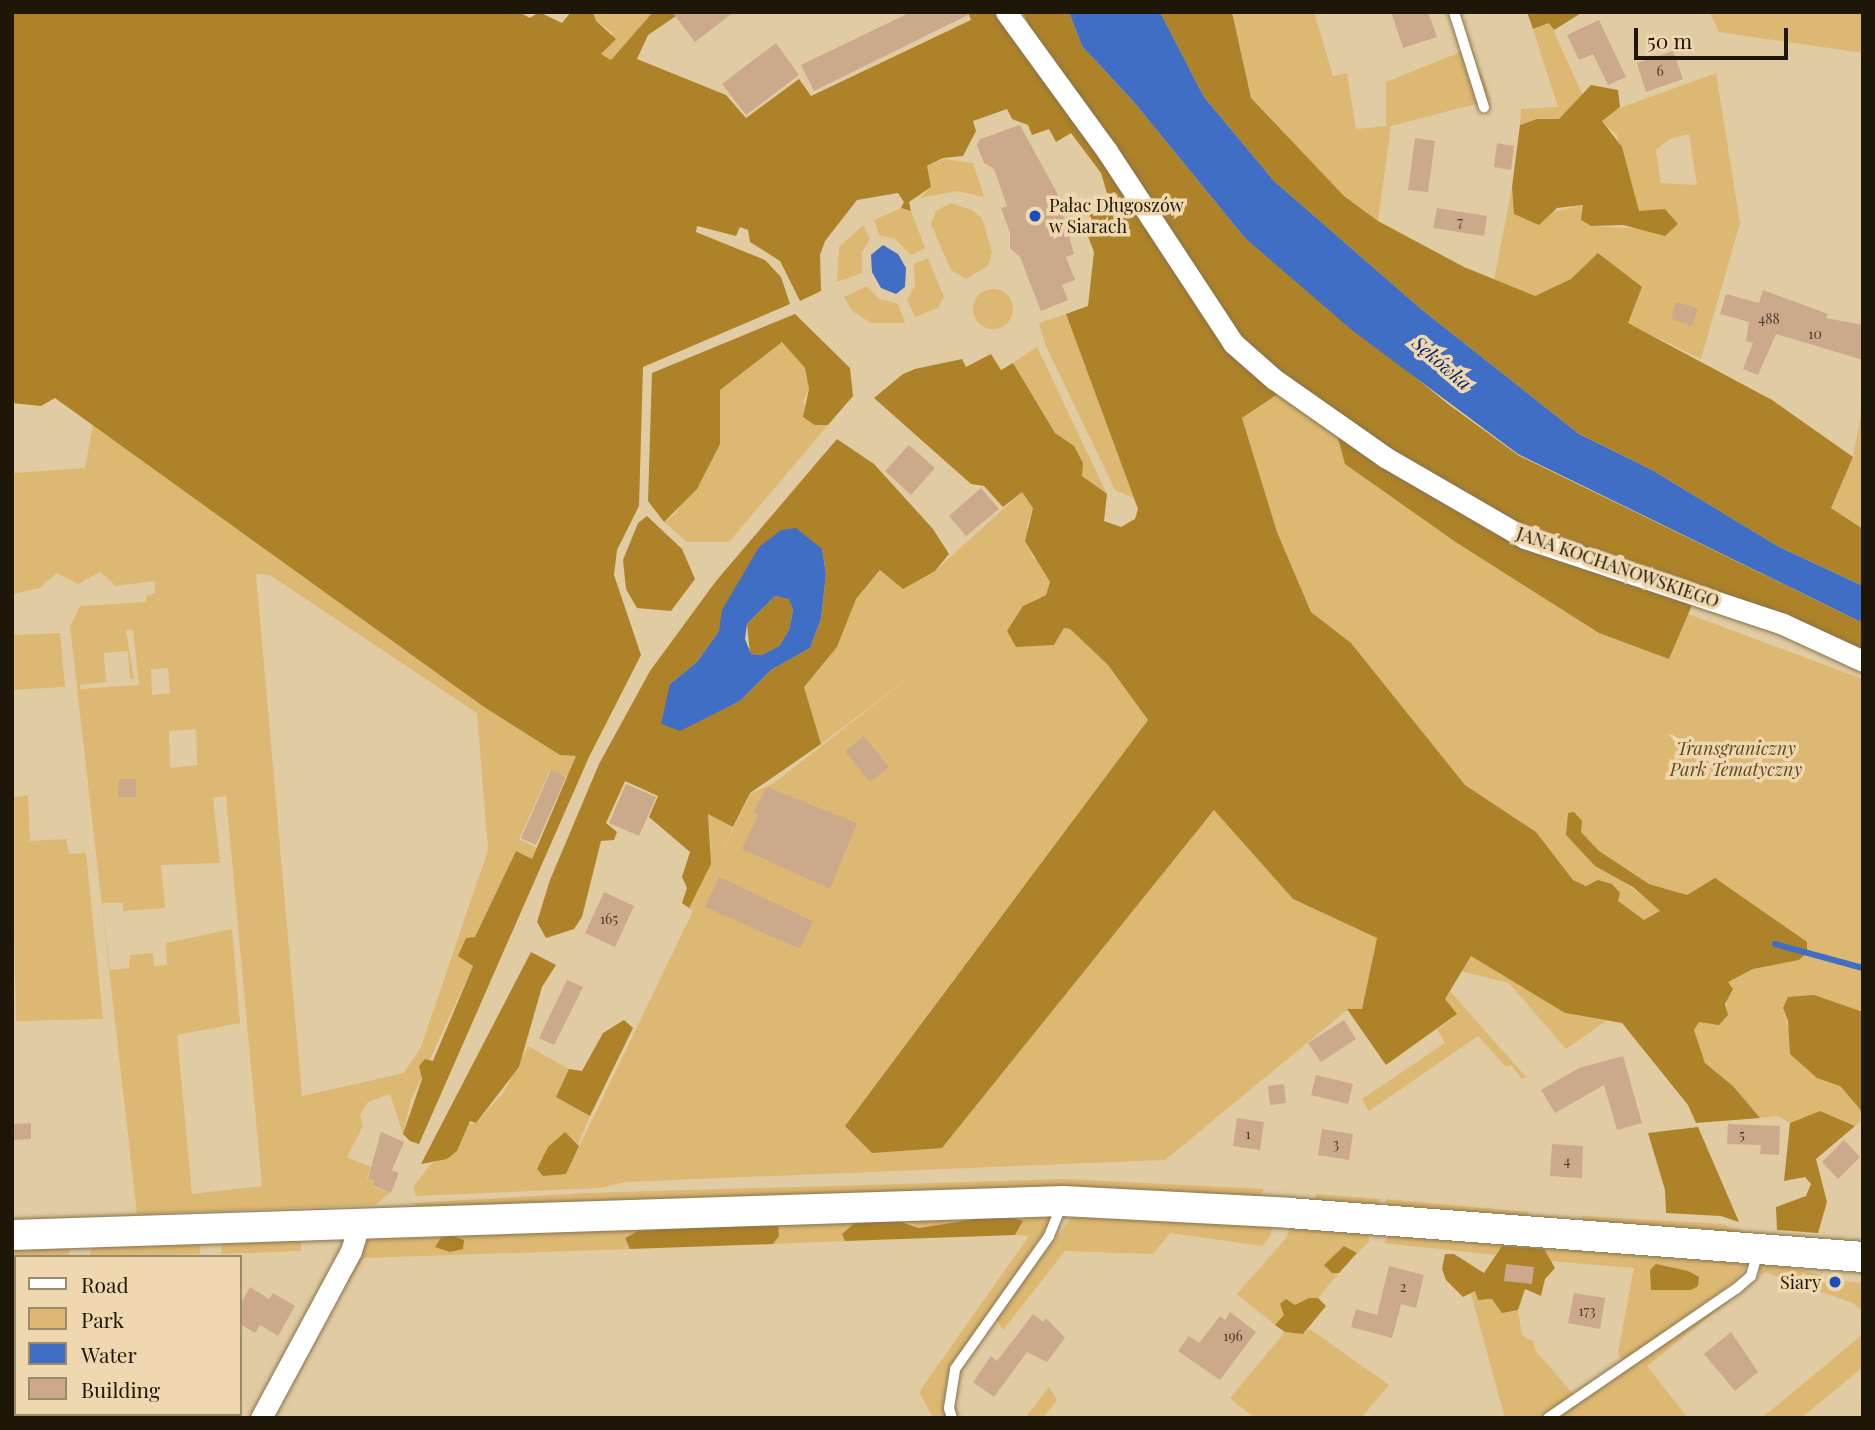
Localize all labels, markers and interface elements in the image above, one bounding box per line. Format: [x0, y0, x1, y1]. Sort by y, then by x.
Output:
scale bar [1637, 14, 1791, 58]
text: 50 m [1647, 26, 1692, 54]
house number: 6 [1656, 63, 1664, 79]
place label: Pałac Długoszów w Siarach [1049, 195, 1183, 238]
marker: Pałac Długoszów w Siarach [1027, 208, 1043, 224]
house number: 7 [1457, 214, 1463, 230]
house number: 488 [1758, 311, 1780, 327]
house number: 10 [1808, 326, 1822, 342]
water label: Sękówka [1408, 331, 1476, 395]
street label: JANA KOCHANOWSKIEGO [1514, 522, 1722, 612]
park label: Transgraniczny Park Tematyczny [1670, 738, 1802, 780]
house number: 165 [600, 911, 618, 927]
house number: 1 [1245, 1126, 1251, 1142]
house number: 5 [1739, 1127, 1745, 1143]
house number: 3 [1333, 1136, 1339, 1152]
house number: 4 [1564, 1153, 1570, 1169]
legend [14, 1255, 242, 1416]
text: Road [81, 1270, 129, 1298]
place label: Siary [1780, 1271, 1821, 1293]
marker: Siary [1827, 1274, 1843, 1290]
house number: 2 [1400, 1279, 1406, 1295]
house number: 173 [1578, 1303, 1596, 1319]
text: Park [81, 1305, 124, 1333]
house number: 196 [1223, 1328, 1243, 1344]
text: Water [81, 1340, 137, 1368]
text: Building [81, 1375, 160, 1403]

